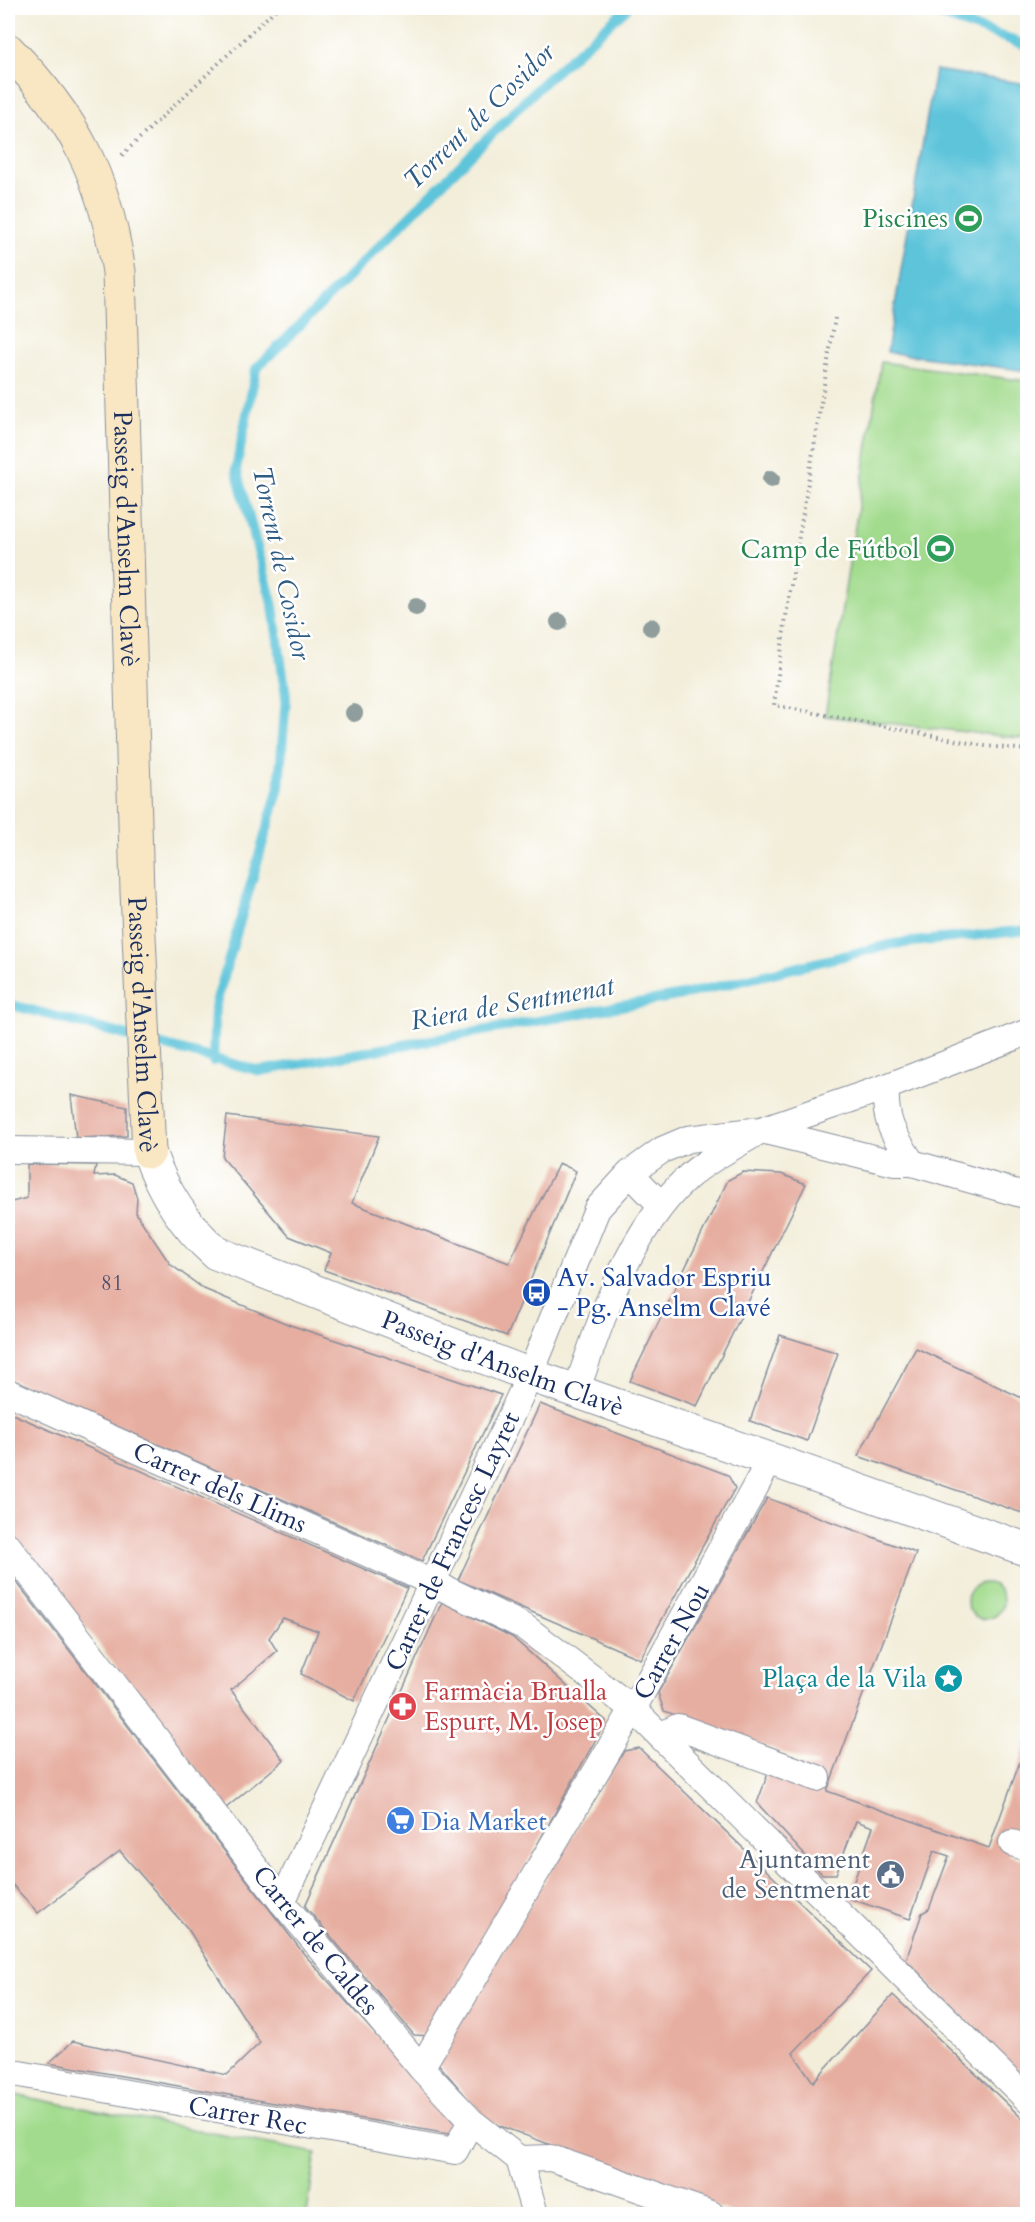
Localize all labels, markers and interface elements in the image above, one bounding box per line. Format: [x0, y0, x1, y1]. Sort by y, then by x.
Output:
water label: Torrent de Cosidor [396, 34, 564, 198]
place label: Piscines [862, 201, 948, 236]
sports icon: Piscines [953, 202, 985, 234]
street label: Passeig d'Anselm Clavè [105, 410, 147, 668]
water label: Torrent de Cosidor [243, 463, 320, 665]
place label: Camp de Fútbol [741, 532, 919, 567]
sports icon: Camp de Fútbol [924, 533, 956, 565]
street label: Passeig d'Anselm Clavè [119, 895, 166, 1153]
water label: Riera de Sentmenat [408, 967, 618, 1040]
place label: Av. Salvador Espriu - Pg. Anselm Clavé [557, 1260, 772, 1325]
house number: 81 [101, 1268, 123, 1298]
bus stop icon: Av. Salvador Espriu - Pg. Anselm Clavé [520, 1276, 552, 1308]
street label: Passeig d'Anselm Clavè [376, 1302, 629, 1425]
street label: Carrer de Francesc Layret [377, 1406, 528, 1677]
street label: Carrer dels Llims [127, 1434, 312, 1541]
street label: Carrer Nou [625, 1576, 718, 1706]
place label: Plaça de la Vila [762, 1661, 927, 1696]
place icon: Plaça de la Vila [932, 1662, 964, 1694]
place label: Farmàcia Brualla Espurt, M. Josep [424, 1674, 607, 1739]
pharmacy icon: Farmàcia Brualla Espurt, M. Josep [387, 1690, 419, 1722]
place label: Dia Market [421, 1804, 547, 1839]
supermarket icon: Dia Market [384, 1805, 416, 1837]
place label: Ajuntament de Sentmenat [722, 1842, 870, 1907]
street label: Carrer de Caldes [244, 1858, 387, 2022]
public building icon: Ajuntament de Sentmenat [875, 1858, 907, 1890]
street label: Carrer Rec [186, 2088, 310, 2143]

